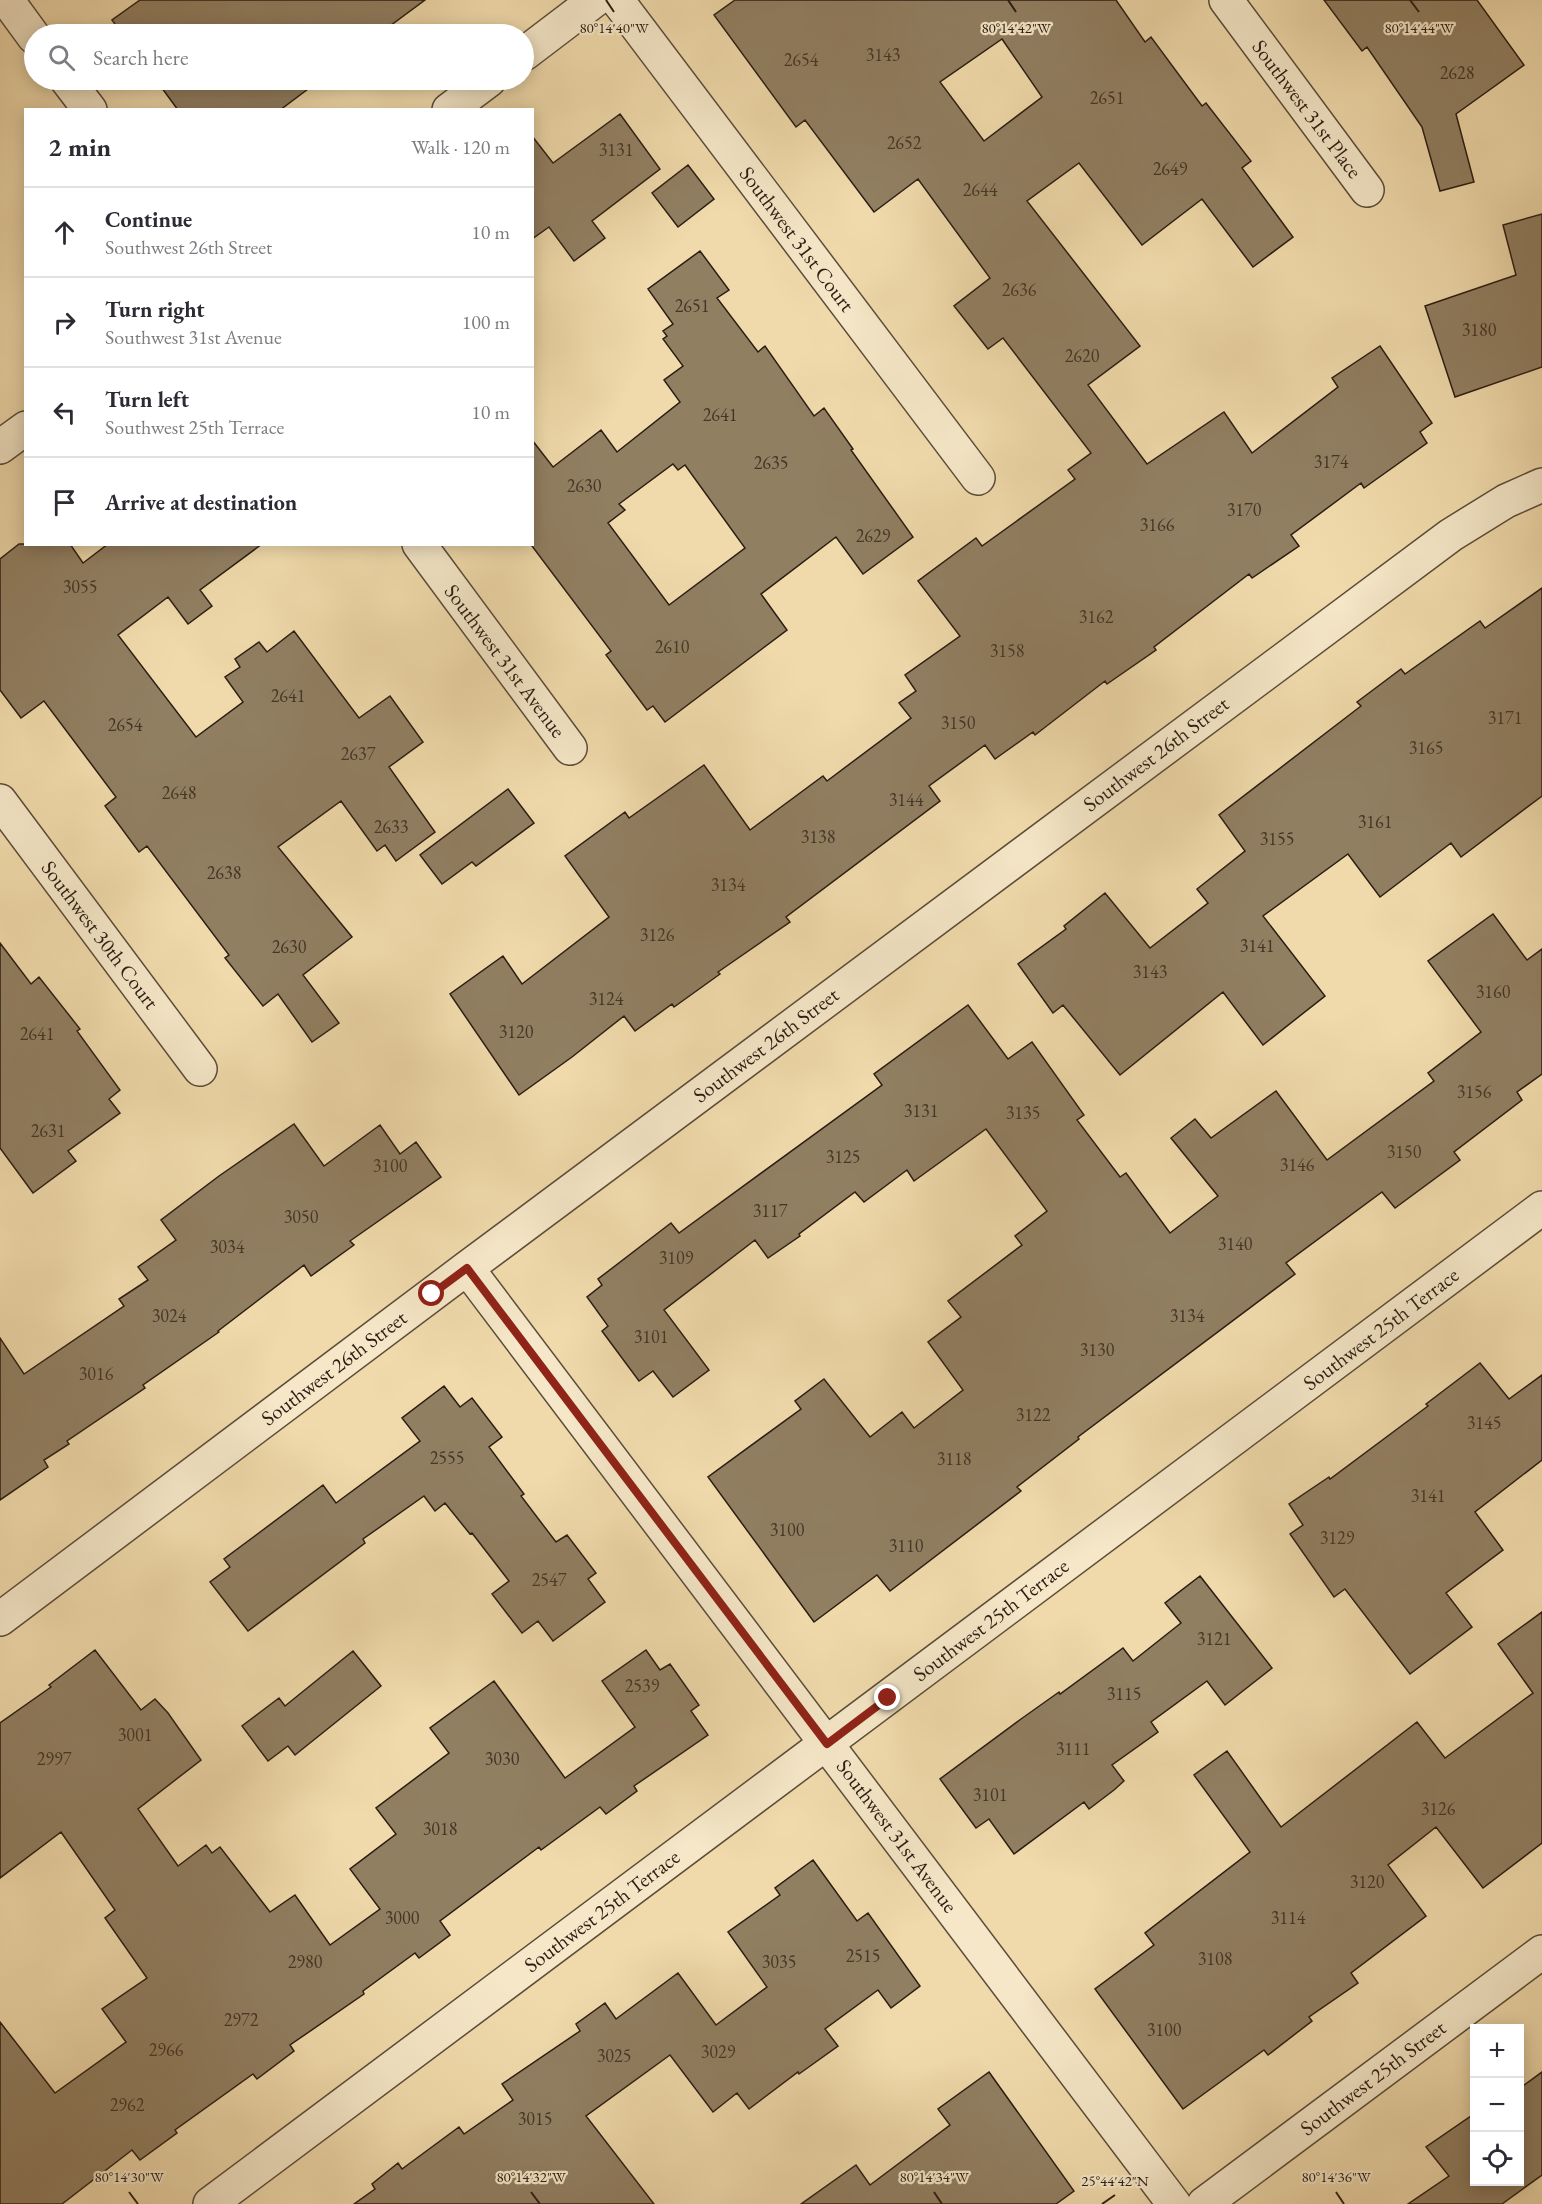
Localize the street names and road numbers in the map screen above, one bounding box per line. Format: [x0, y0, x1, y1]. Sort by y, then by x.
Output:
street label: Southwest 31st Place [1246, 34, 1368, 183]
street label: Southwest 31st Court [734, 161, 861, 317]
street label: Southwest 31st Avenue [439, 578, 572, 743]
street label: Southwest 26th Street [1077, 690, 1234, 817]
street label: Southwest 30th Court [36, 855, 165, 1015]
street label: Southwest 26th Street [687, 981, 844, 1108]
street label: Southwest 25th Terrace [1297, 1261, 1464, 1396]
street label: Southwest 26th Street [255, 1304, 412, 1431]
street label: Southwest 25th Terrace [907, 1552, 1074, 1687]
street label: Southwest 31st Avenue [831, 1753, 964, 1918]
street label: Southwest 25th Terrace [518, 1843, 685, 1978]
street label: Southwest 25th Street [1294, 2014, 1451, 2141]

